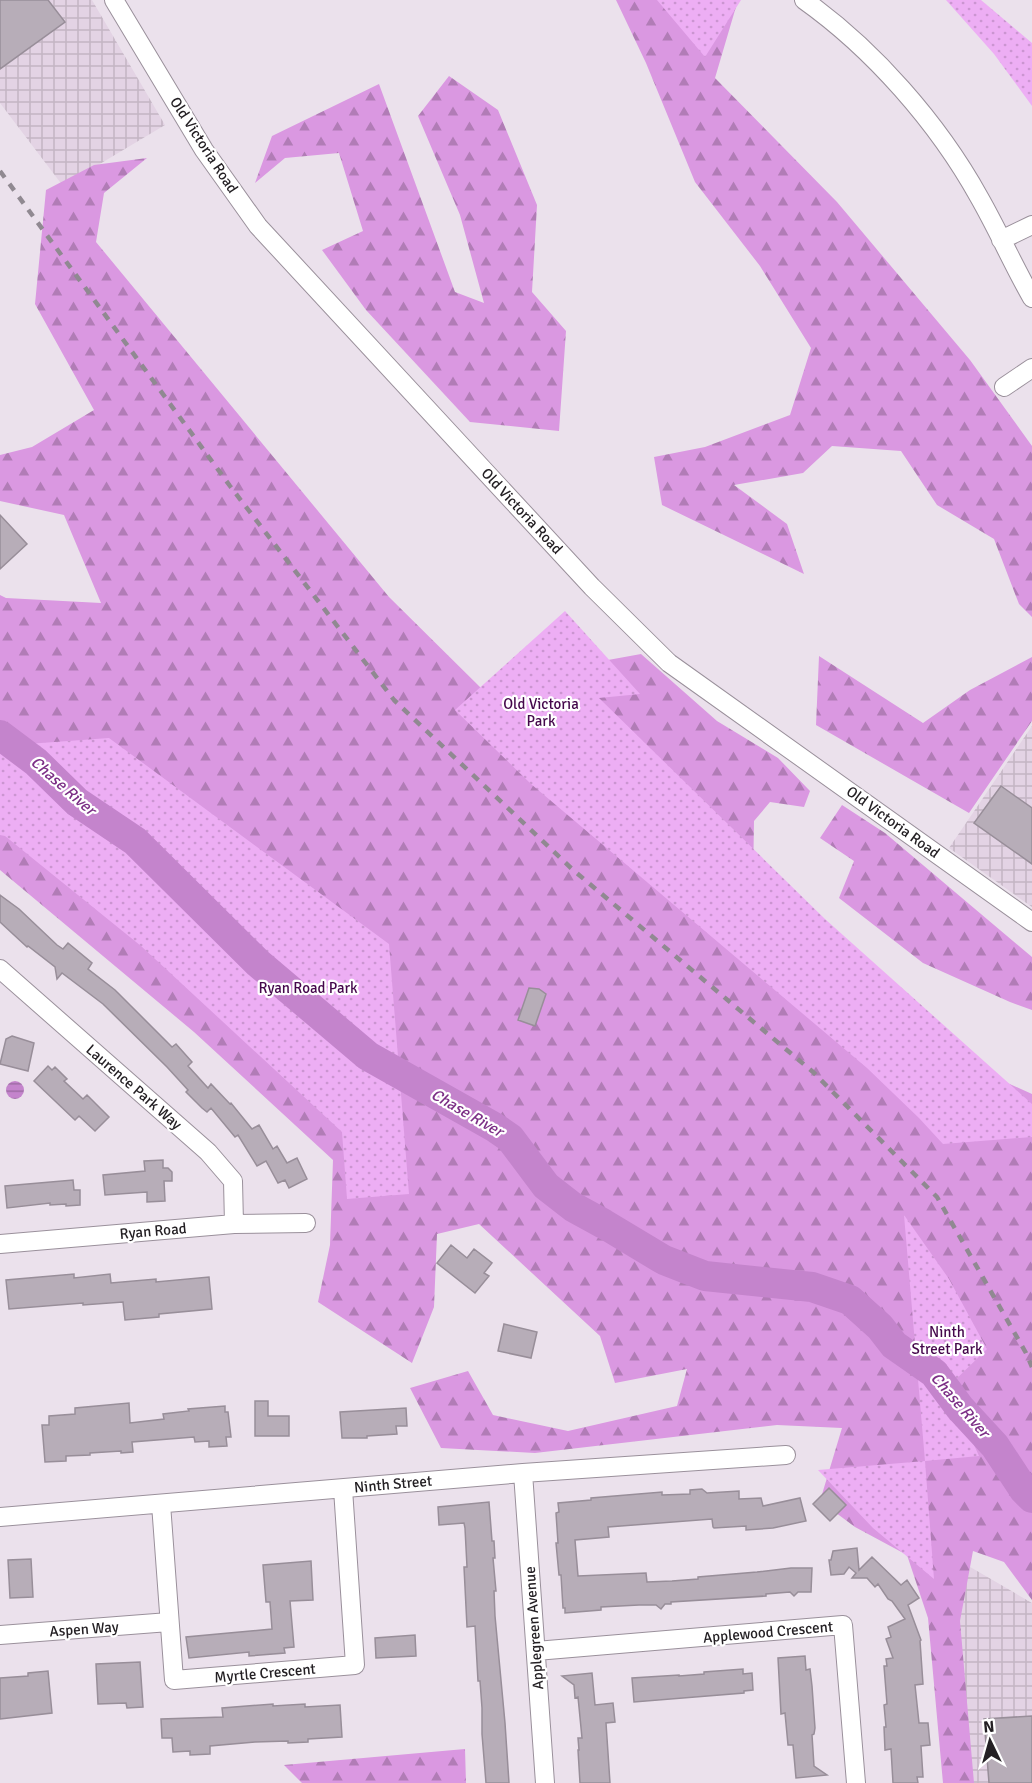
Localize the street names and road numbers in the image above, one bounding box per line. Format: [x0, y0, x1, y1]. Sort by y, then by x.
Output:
street label: Old Victoria Road [166, 94, 242, 196]
street label: Old Victoria Road [478, 464, 566, 558]
street label: Old Victoria Road [843, 782, 943, 862]
street label: Laurence Park Way [82, 1041, 186, 1133]
street label: Ryan Road [119, 1219, 187, 1243]
street label: Ninth Street [353, 1472, 433, 1496]
street label: Applegreen Avenue [521, 1566, 547, 1690]
street label: Applewood Crescent [702, 1617, 834, 1647]
street label: Aspen Way [49, 1618, 119, 1640]
street label: Myrtle Crescent [214, 1660, 316, 1686]

